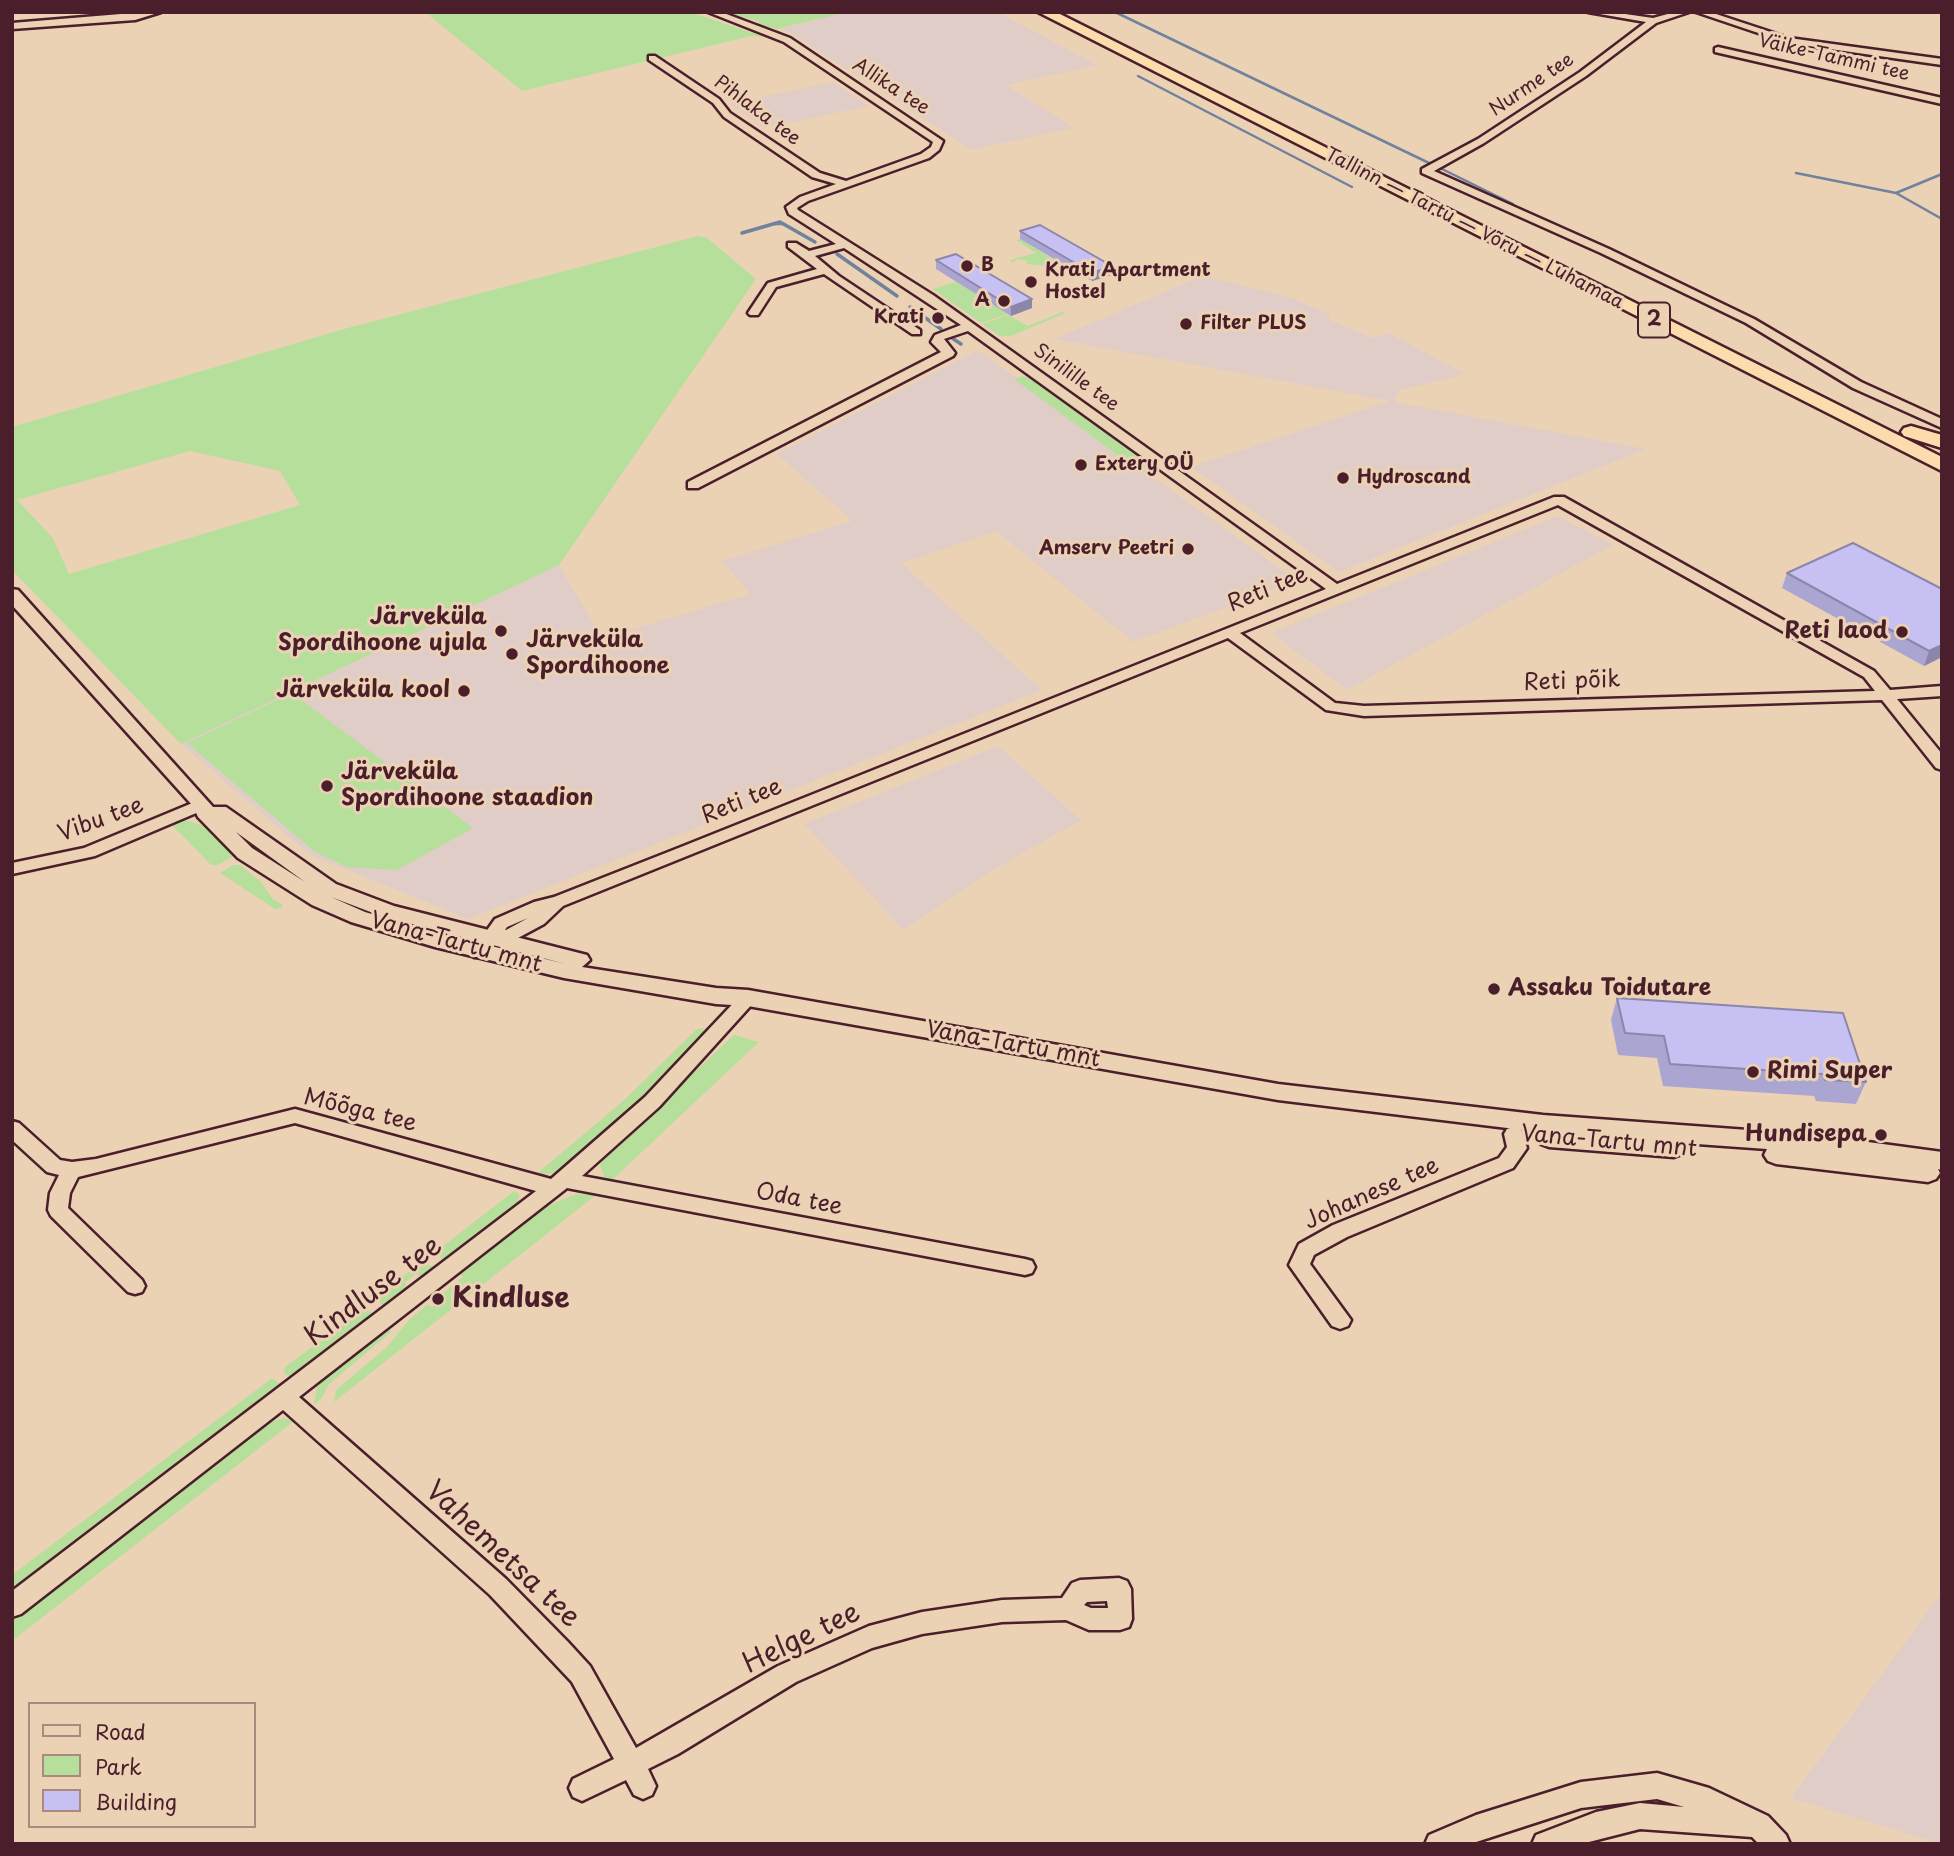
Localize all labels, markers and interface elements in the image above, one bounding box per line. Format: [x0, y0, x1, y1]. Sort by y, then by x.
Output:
street label: Väike-Tammi tee [1756, 30, 1912, 86]
street label: Nurme tee [1485, 48, 1579, 122]
street label: Allika tee [848, 54, 934, 120]
street label: Pihlaka tee [709, 71, 805, 151]
street label: Tallinn — Tartu — Võru — Luhamaa [1321, 143, 1627, 315]
place label: B [981, 255, 994, 277]
marker: B [959, 258, 975, 274]
place label: Krati Apartment Hostel [1045, 260, 1211, 304]
marker: Krati Apartment Hostel [1023, 274, 1039, 290]
place label: A [975, 290, 990, 312]
marker: A [996, 293, 1012, 309]
road number: 2 [1638, 302, 1670, 338]
place label: Krati [874, 307, 924, 329]
marker: Krati [930, 310, 946, 326]
place label: Filter PLUS [1200, 313, 1307, 335]
marker: Filter PLUS [1178, 316, 1194, 332]
street label: Sinilille tee [1029, 339, 1123, 417]
place label: Extery OÜ [1095, 454, 1194, 476]
marker: Extery OÜ [1073, 457, 1089, 473]
place label: Hydroscand [1357, 467, 1471, 489]
marker: Hydroscand [1335, 470, 1351, 486]
place label: Amserv Peetri [1039, 538, 1174, 560]
marker: Amserv Peetri [1180, 541, 1196, 557]
street label: Reti tee [1224, 561, 1312, 619]
place label: Järveküla Spordihoone ujula [278, 604, 487, 658]
place label: Reti laod [1785, 618, 1888, 646]
marker: Järveküla Spordihoone ujula [493, 623, 509, 639]
marker: Reti laod [1894, 624, 1910, 640]
place label: Järveküla Spordihoone [526, 627, 670, 681]
marker: Järveküla Spordihoone [504, 646, 520, 662]
street label: Reti põik [1523, 667, 1621, 697]
place label: Järveküla kool [276, 677, 450, 705]
marker: Järveküla kool [456, 683, 472, 699]
place label: Järveküla Spordihoone staadion [341, 759, 593, 813]
street label: Reti tee [698, 773, 786, 831]
marker: Järveküla Spordihoone staadion [319, 778, 335, 794]
street label: Vibu tee [54, 792, 148, 848]
street label: Vana-Tartu mnt [367, 907, 545, 979]
place label: Assaku Toidutare [1508, 975, 1711, 1003]
marker: Assaku Toidutare [1486, 981, 1502, 997]
street label: Vana-Tartu mnt [924, 1016, 1102, 1074]
place label: Rimi Super [1767, 1058, 1892, 1086]
marker: Rimi Super [1745, 1064, 1761, 1080]
street label: Mõõga tee [301, 1084, 419, 1138]
street label: Vana-Tartu mnt [1520, 1121, 1698, 1163]
place label: Hundisepa [1745, 1121, 1867, 1149]
marker: Hundisepa [1873, 1127, 1889, 1143]
street label: Johanese tee [1300, 1152, 1444, 1236]
street label: Oda tee [753, 1178, 845, 1222]
street label: Kindluse tee [299, 1230, 449, 1354]
place label: Kindluse [452, 1282, 570, 1316]
marker: Kindluse [430, 1291, 446, 1307]
street label: Vahemetsa tee [418, 1475, 586, 1635]
street label: Helge tee [738, 1596, 866, 1682]
legend [28, 1702, 256, 1828]
text: Road [95, 1715, 146, 1747]
text: Park [95, 1750, 142, 1782]
text: Building [95, 1785, 177, 1817]

